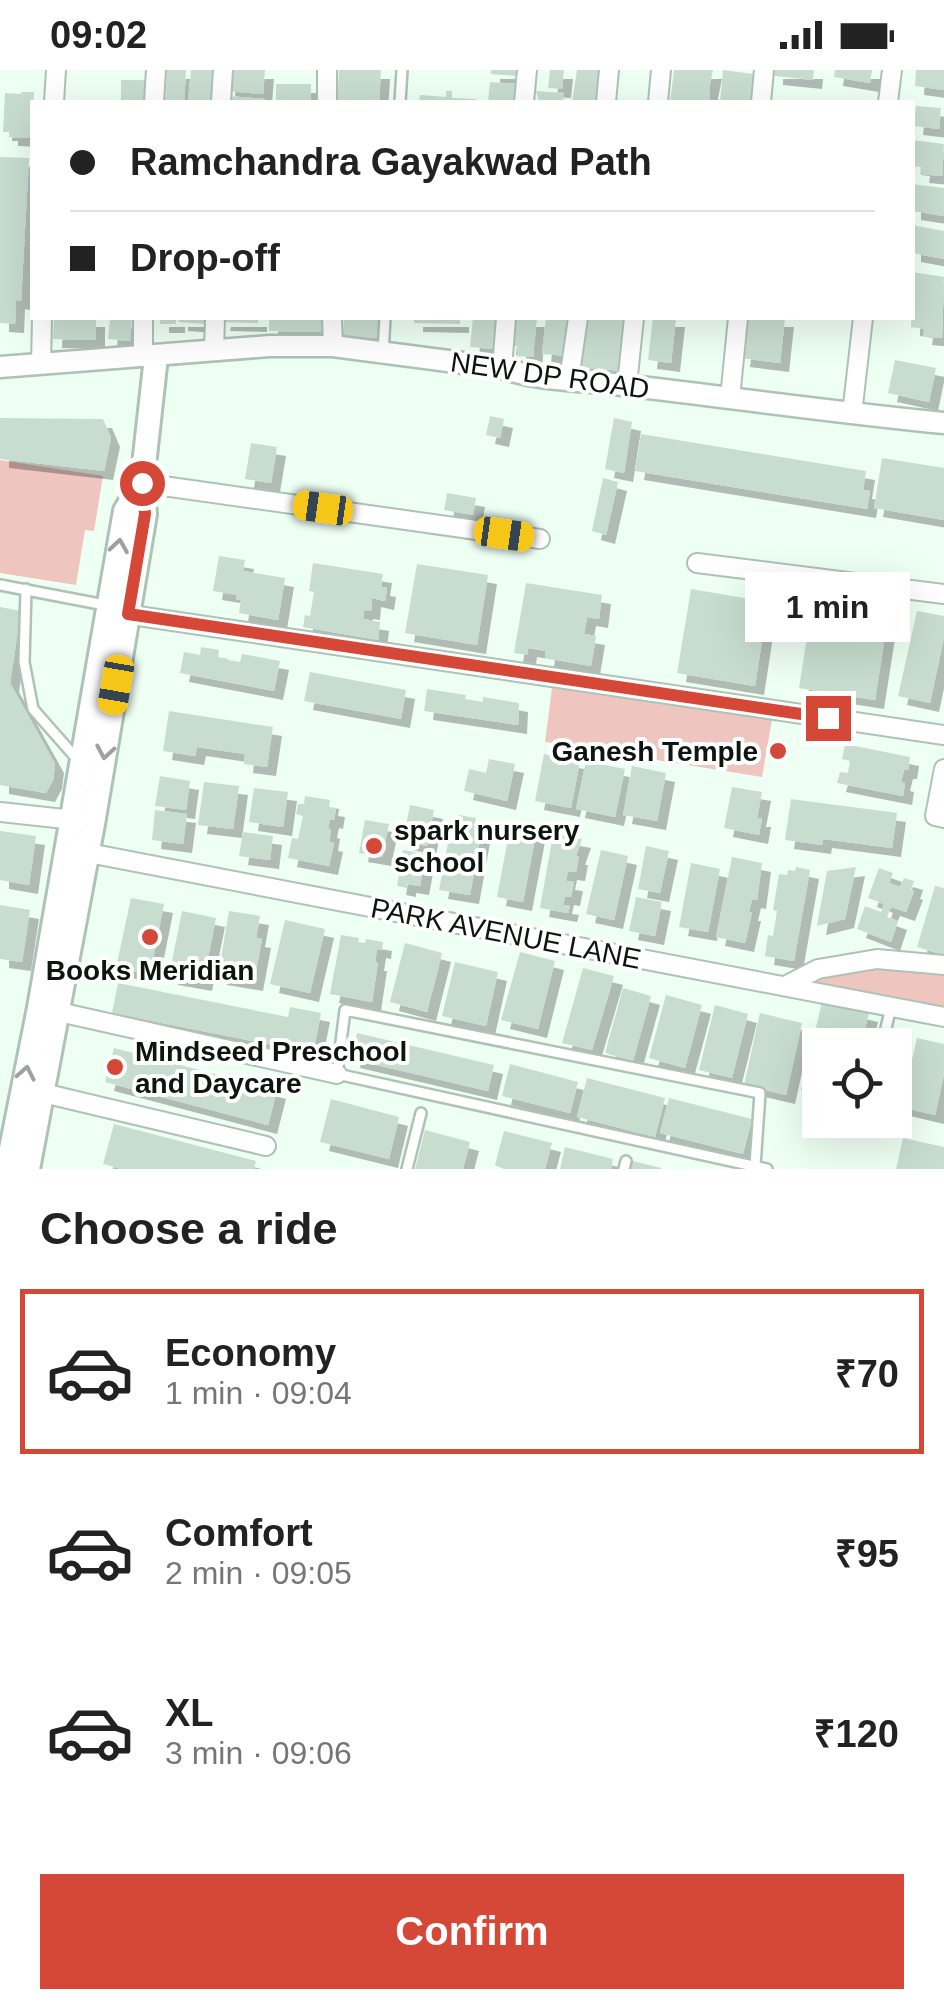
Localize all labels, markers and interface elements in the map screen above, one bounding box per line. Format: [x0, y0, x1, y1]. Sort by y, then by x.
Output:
text: 09:02 [50, 14, 147, 56]
text: Ramchandra Gayakwad Path [130, 141, 652, 183]
text: Drop-off [130, 237, 280, 279]
street label: NEW DP ROAD [449, 346, 651, 405]
route start [120, 461, 165, 506]
car [291, 489, 355, 527]
car [472, 515, 536, 553]
one-way arrow [107, 538, 128, 555]
callout: 1 min [746, 573, 910, 643]
text: 1 min [786, 589, 869, 625]
car [96, 653, 136, 717]
route end [806, 696, 851, 741]
place label: Ganesh Temple [552, 736, 758, 767]
marker: Ganesh Temple [767, 740, 789, 762]
one-way arrow [95, 744, 116, 760]
place label: spark nursery school [394, 815, 580, 878]
marker: spark nursery school [363, 835, 385, 857]
street label: PARK AVENUE LANE [368, 892, 644, 975]
marker: Books Meridian [139, 926, 161, 948]
place label: Books Meridian [46, 955, 254, 986]
map controls [802, 1028, 912, 1138]
button: locate [802, 1028, 912, 1138]
place label: Mindseed Preschool and Daycare [135, 1036, 407, 1099]
marker: Mindseed Preschool and Daycare [104, 1056, 126, 1078]
one-way arrow [15, 1065, 36, 1082]
text: Choose a ride [40, 1203, 338, 1254]
icon: car [45, 1327, 135, 1417]
text: Economy [165, 1332, 336, 1374]
text: ₹70 [835, 1353, 899, 1395]
text: 1 min · 09:04 [165, 1375, 352, 1411]
icon: car [45, 1507, 135, 1597]
text: Comfort [165, 1512, 313, 1554]
text: ₹95 [835, 1533, 899, 1575]
text: 2 min · 09:05 [165, 1555, 352, 1591]
icon: car [45, 1687, 135, 1777]
text: XL [165, 1692, 214, 1734]
text: ₹120 [814, 1713, 899, 1755]
text: 3 min · 09:06 [165, 1735, 352, 1771]
button: Confirm [40, 1874, 904, 1989]

